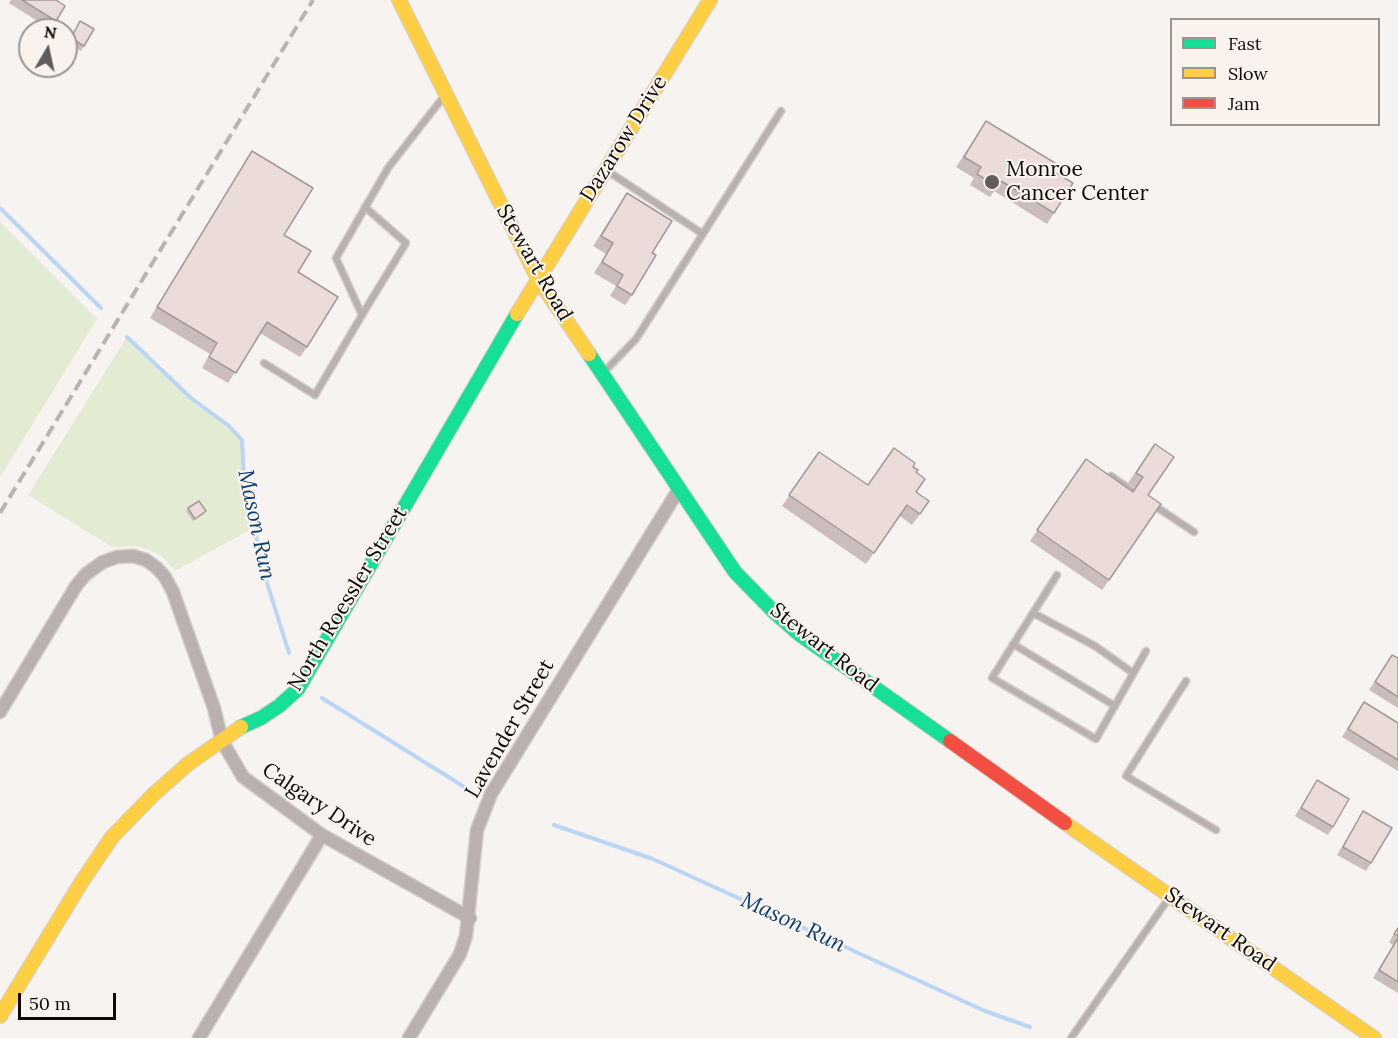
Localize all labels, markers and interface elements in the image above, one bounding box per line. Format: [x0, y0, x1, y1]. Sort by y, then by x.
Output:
north arrow [18, 18, 78, 78]
legend [1170, 18, 1380, 126]
text: N [43, 21, 58, 43]
text: Fast [1228, 32, 1262, 55]
text: Slow [1228, 62, 1268, 85]
street label: Dazarow Drive [575, 71, 673, 207]
text: Jam [1228, 92, 1260, 115]
place label: Monroe Cancer Center [1006, 157, 1149, 207]
marker: Monroe Cancer Center [983, 173, 1001, 191]
street label: Stewart Road [491, 200, 577, 326]
water label: Mason Run [231, 467, 281, 583]
street label: North Roessler Street [283, 502, 413, 696]
street label: Stewart Road [765, 598, 883, 698]
street label: Lavender Street [460, 655, 560, 803]
street label: Calgary Drive [257, 758, 381, 852]
street label: Stewart Road [1159, 882, 1281, 978]
water label: Mason Run [736, 887, 850, 959]
scale bar [21, 981, 118, 1019]
text: 50 m [29, 992, 71, 1015]

